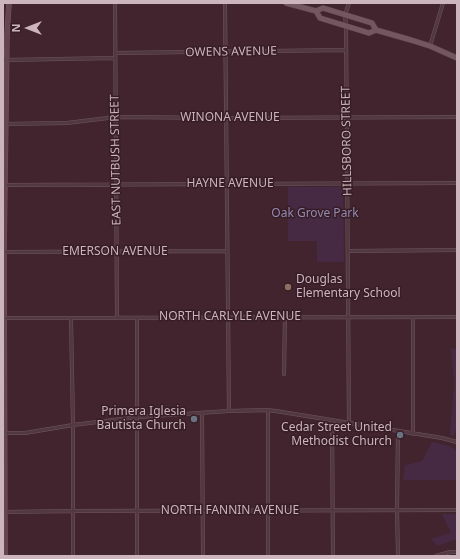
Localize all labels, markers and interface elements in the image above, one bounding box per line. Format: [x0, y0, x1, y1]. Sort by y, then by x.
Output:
north arrow [8, 8, 48, 48]
text: N [8, 24, 23, 32]
street label: OWENS AVENUE [185, 44, 277, 60]
street label: HILLSBORO STREET [339, 86, 355, 196]
street label: EAST NUTBUSH STREET [108, 94, 124, 226]
street label: WINONA AVENUE [180, 111, 280, 125]
street label: HAYNE AVENUE [186, 177, 274, 191]
park label: Oak Grove Park [271, 207, 359, 221]
street label: EMERSON AVENUE [62, 245, 168, 259]
place label: Douglas Elementary School [296, 273, 401, 301]
marker: Douglas Elementary School [283, 282, 293, 292]
street label: NORTH CARLYLE AVENUE [159, 310, 301, 324]
place label: Primera Iglesia Bautista Church [96, 405, 186, 433]
marker: Primera Iglesia Bautista Church [189, 414, 199, 424]
place label: Cedar Street United Methodist Church [281, 421, 392, 449]
marker: Cedar Street United Methodist Church [395, 430, 405, 440]
street label: NORTH FANNIN AVENUE [161, 504, 299, 518]

